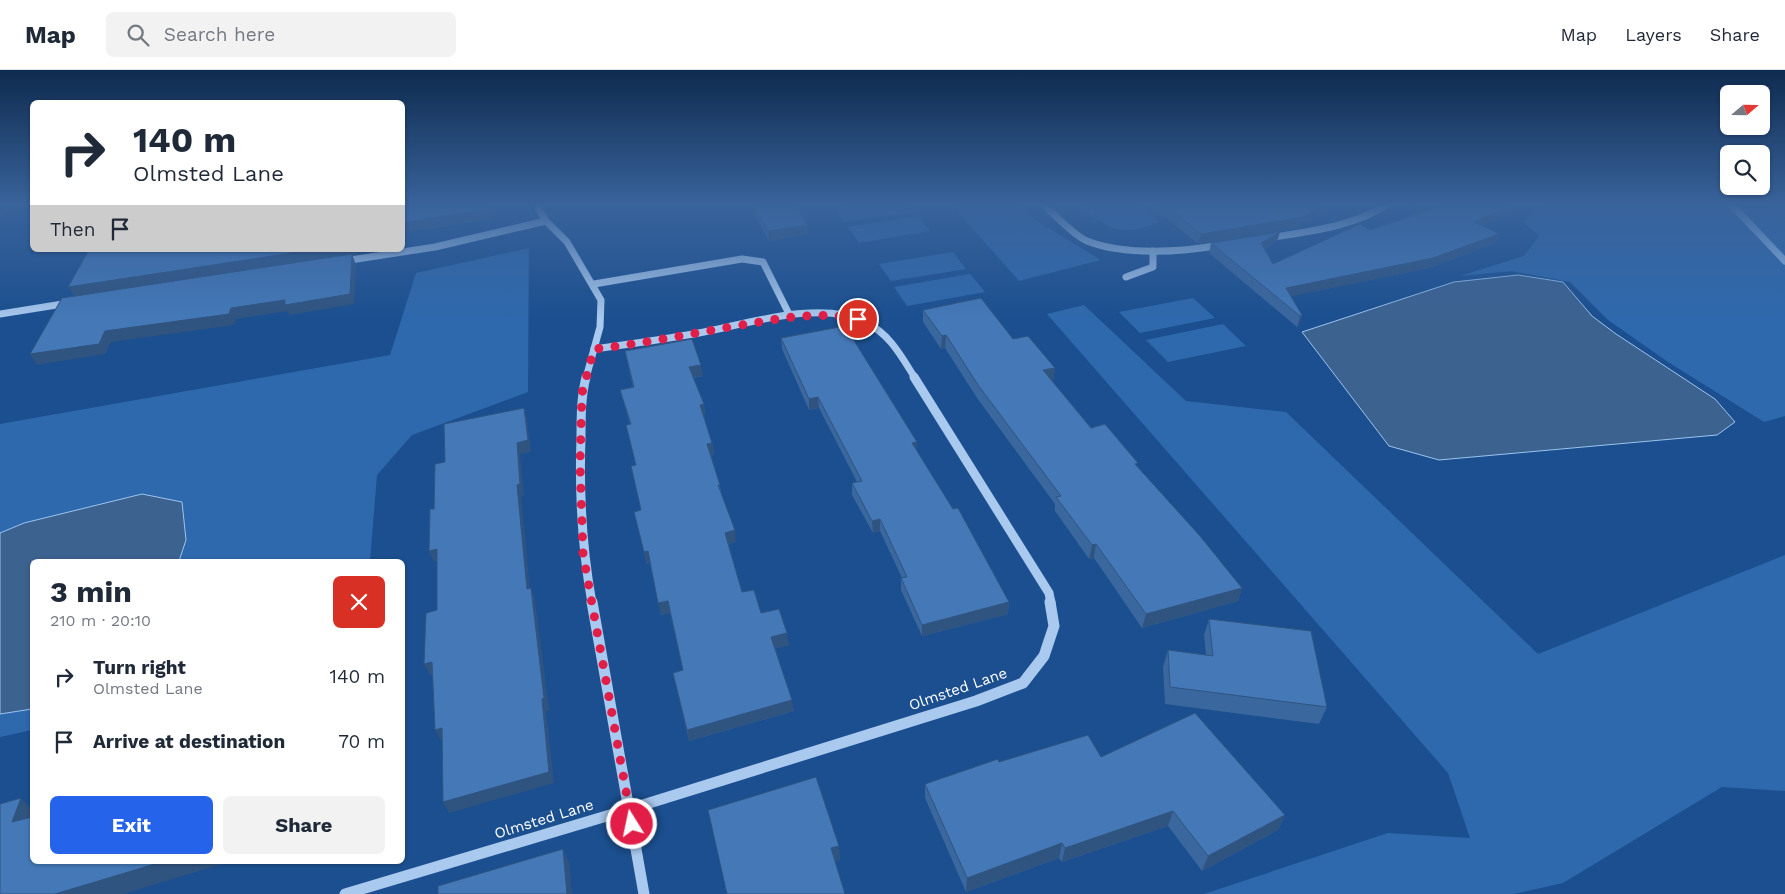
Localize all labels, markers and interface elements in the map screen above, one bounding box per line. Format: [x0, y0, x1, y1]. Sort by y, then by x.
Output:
search box [106, 12, 456, 57]
text: Map [25, 21, 76, 49]
icon: search [124, 21, 152, 49]
text: Search here [164, 23, 275, 46]
text: Map [1560, 24, 1597, 45]
text: Layers [1625, 24, 1682, 45]
text: Share [1710, 24, 1760, 45]
north arrow [1720, 85, 1770, 135]
map controls [1720, 85, 1770, 195]
text: 140 m [133, 119, 236, 161]
icon: right [50, 120, 115, 185]
button: search [1720, 145, 1770, 195]
text: Olmsted Lane [133, 161, 284, 186]
icon: arrive [106, 215, 134, 243]
text: Then [50, 218, 96, 241]
pin [837, 298, 879, 340]
icon: arrive [844, 305, 872, 333]
text: 3 min [50, 574, 132, 609]
button: close [333, 576, 385, 628]
text: 210 m · 20:10 [50, 611, 151, 630]
text: Turn right [93, 656, 186, 679]
icon: right [50, 663, 78, 691]
street label: Olmsted Lane [906, 664, 1010, 714]
text: 140 m [330, 665, 385, 688]
text: Olmsted Lane [93, 679, 203, 698]
icon: arrive [50, 728, 78, 756]
text: Arrive at destination [93, 730, 285, 753]
text: 70 m [338, 730, 385, 753]
street label: Olmsted Lane [492, 795, 596, 843]
button: Exit [50, 796, 213, 854]
button: Share [223, 796, 385, 854]
position arrow [605, 797, 657, 849]

